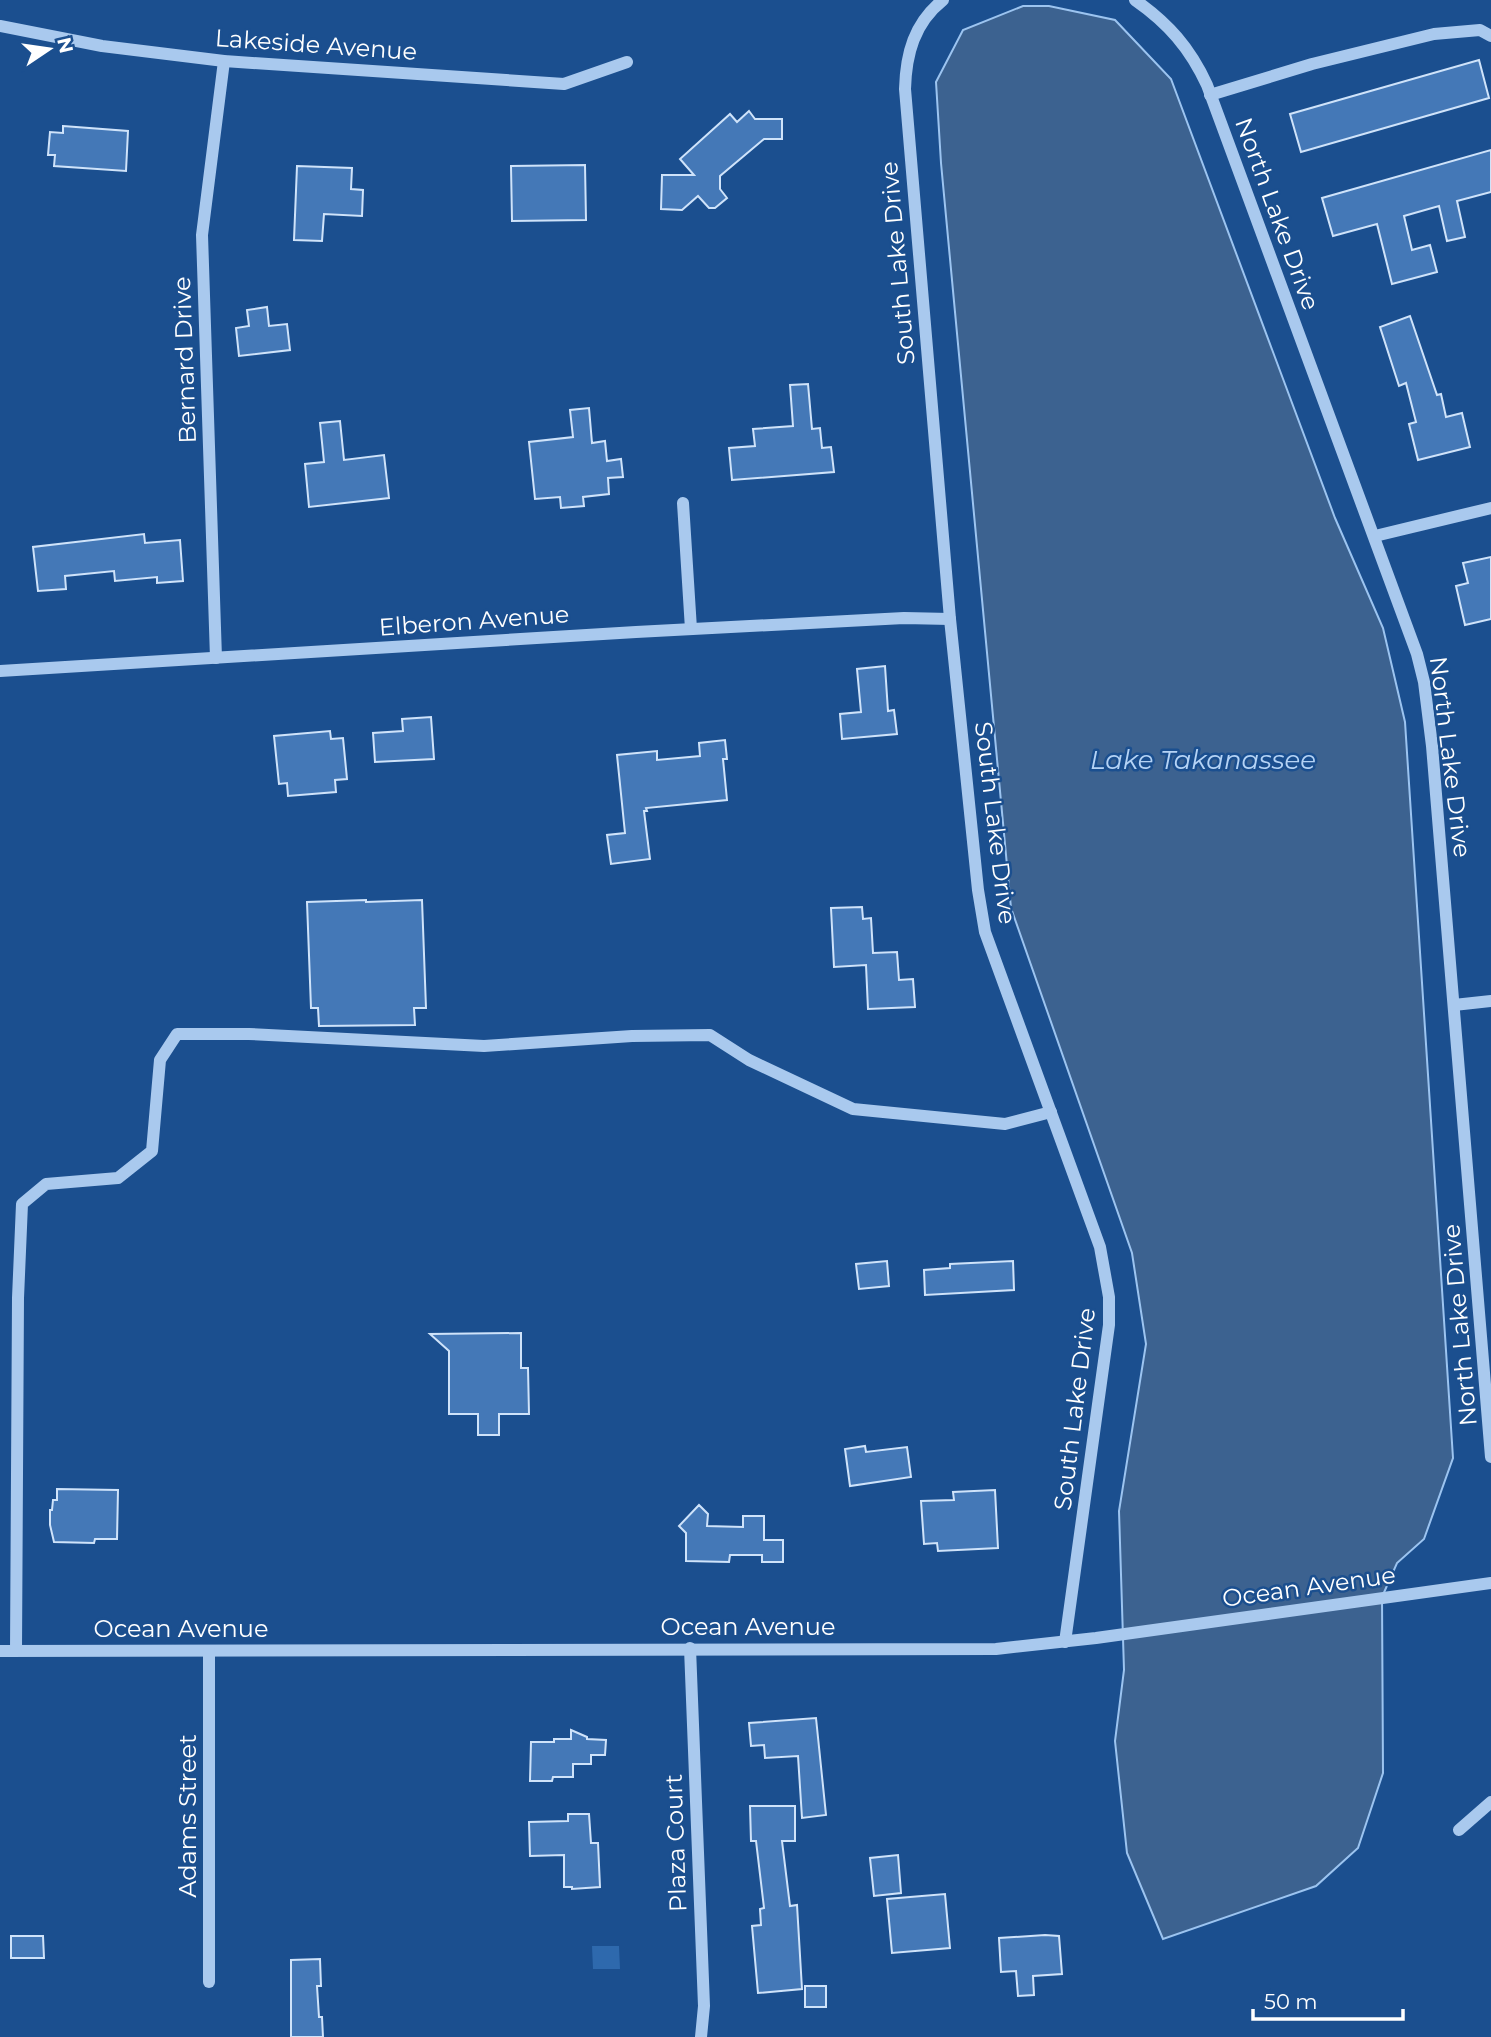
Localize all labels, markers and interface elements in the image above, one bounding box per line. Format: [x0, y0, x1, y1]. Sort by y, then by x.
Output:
north arrow [14, 14, 84, 84]
street label: Lakeside Avenue [214, 23, 418, 66]
text: N [52, 35, 78, 55]
street label: North Lake Drive [1229, 114, 1326, 314]
street label: South Lake Drive [874, 160, 921, 366]
street label: Bernard Drive [167, 276, 202, 444]
street label: Elberon Avenue [378, 599, 570, 642]
street label: North Lake Drive [1424, 655, 1477, 859]
street label: South Lake Drive [969, 720, 1022, 926]
water label: Lake Takanassee [1090, 744, 1316, 776]
street label: North Lake Drive [1436, 1223, 1483, 1427]
street label: South Lake Drive [1048, 1306, 1101, 1512]
street label: Ocean Avenue [1220, 1560, 1398, 1613]
street label: Ocean Avenue [661, 1612, 835, 1641]
street label: Ocean Avenue [94, 1614, 268, 1643]
street label: Adams Street [173, 1734, 202, 1898]
street label: Plaza Court [659, 1773, 692, 1912]
scale bar [1253, 1978, 1404, 2022]
text: 50 m [1264, 1989, 1318, 2014]

